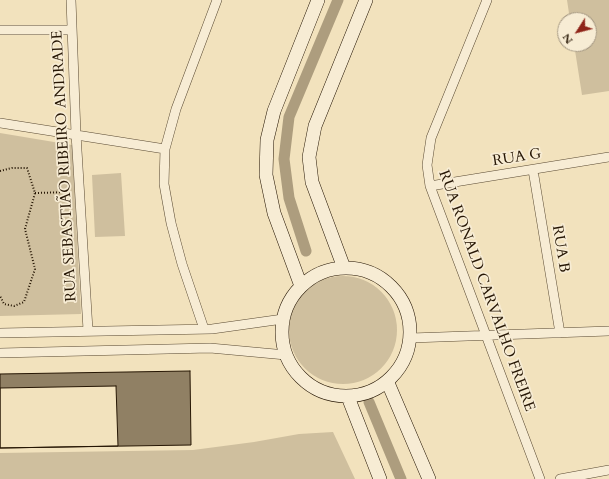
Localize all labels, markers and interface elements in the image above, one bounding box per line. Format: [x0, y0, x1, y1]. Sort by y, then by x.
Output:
north arrow [557, 12, 597, 52]
street label: RUA SEBASTIÃO RIBEIRO ANDRADE [49, 30, 81, 302]
text: N [559, 30, 577, 47]
street label: RUA G [491, 145, 543, 171]
street label: RUA RONALD CARVALHO FREIRE [434, 168, 538, 414]
street label: RUA B [547, 224, 573, 274]

